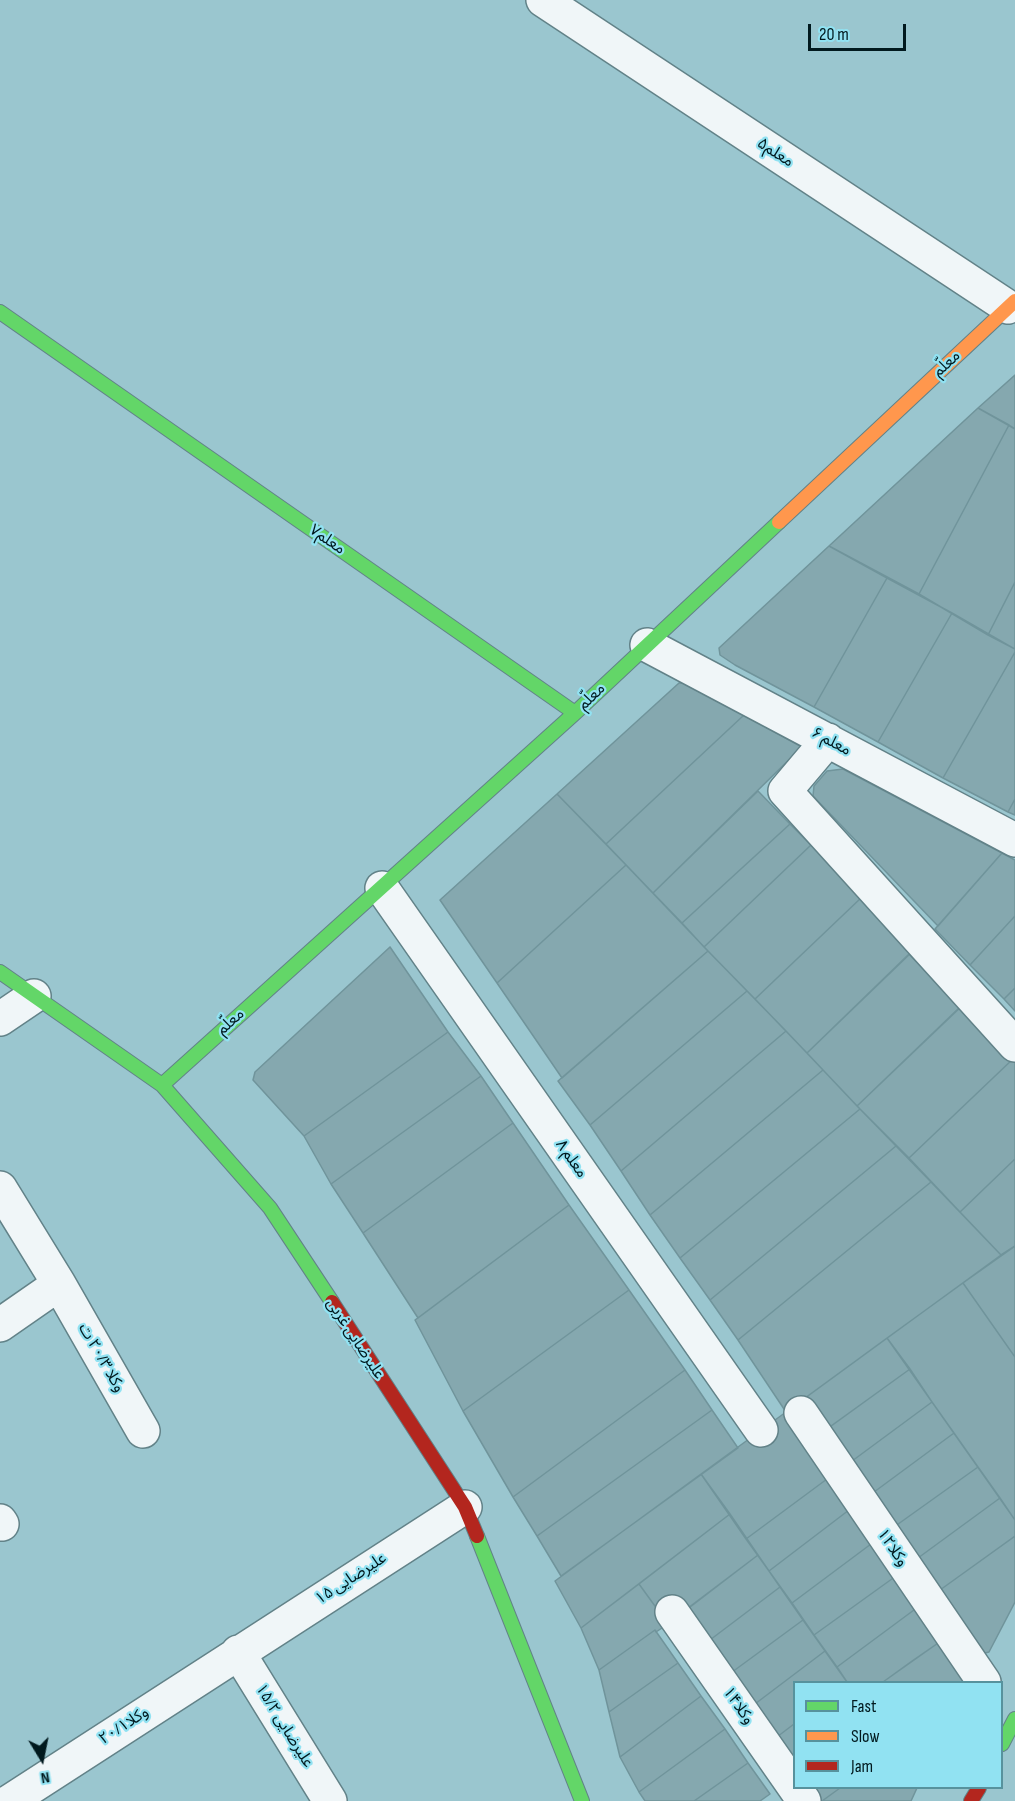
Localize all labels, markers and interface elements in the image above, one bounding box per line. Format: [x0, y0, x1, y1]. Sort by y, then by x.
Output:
scale bar [811, 12, 908, 50]
text: 20 m [819, 24, 849, 45]
street label: معلم۵ [753, 134, 797, 172]
street label: معلّم [929, 347, 965, 381]
street label: معلم۷ [305, 521, 349, 559]
street label: معلّم [574, 679, 610, 715]
street label: ۶ معلم [808, 724, 854, 760]
street label: معلّم [213, 1005, 249, 1039]
street label: ۸ معلم [551, 1136, 591, 1182]
street label: علیرضایی غربی [322, 1295, 388, 1383]
street label: وکلا ۲۰/۳ ت [74, 1320, 128, 1396]
street label: وکلا۱۲ [872, 1525, 912, 1571]
street label: ۱۵ علیرضایی [312, 1549, 390, 1609]
street label: ۱۵/۲ علیرضایی [251, 1681, 317, 1771]
legend [793, 1681, 1003, 1789]
street label: وکلا۱۴ [718, 1683, 758, 1729]
text: Fast [851, 1696, 876, 1717]
street label: وکلا۲۰/۱ [96, 1703, 152, 1749]
text: Slow [851, 1726, 880, 1747]
north arrow [12, 1729, 72, 1789]
text: Jam [851, 1756, 873, 1777]
text: N [39, 1767, 51, 1787]

